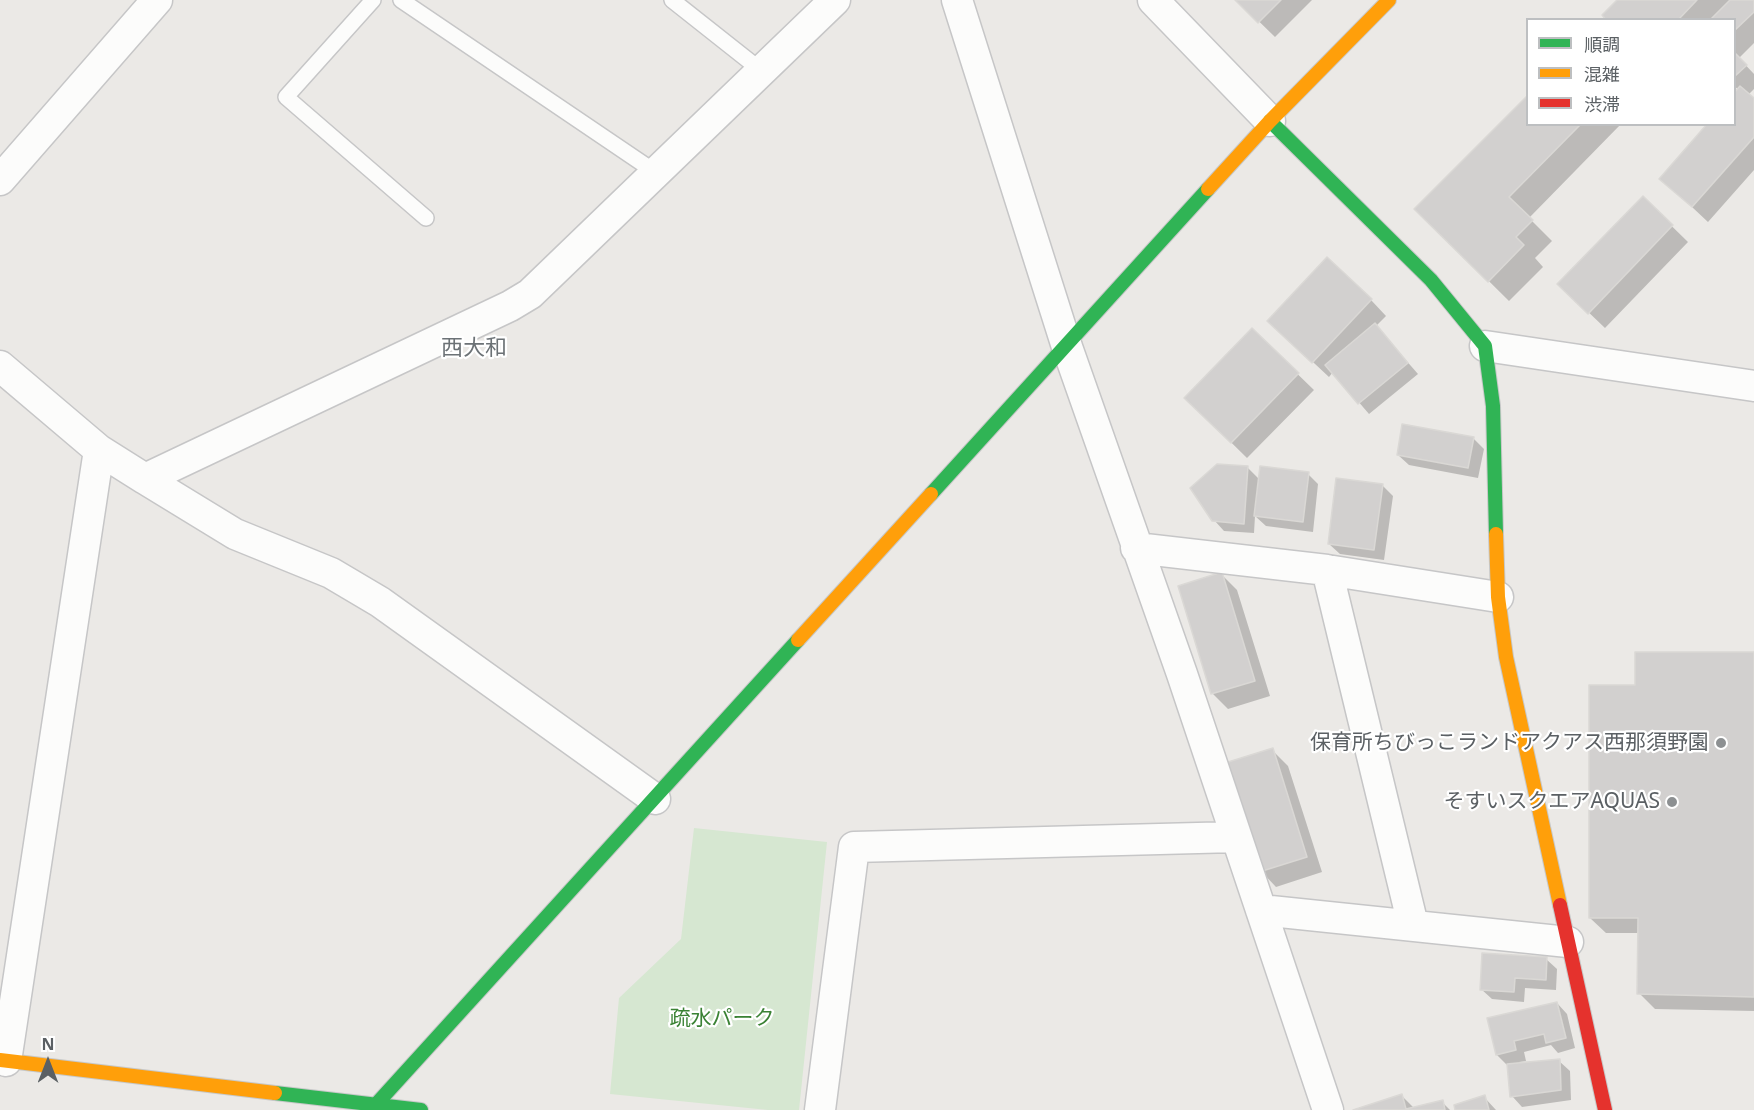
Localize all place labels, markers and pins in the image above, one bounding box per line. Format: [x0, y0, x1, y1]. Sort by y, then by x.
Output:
place label: 保育所ちびっこランドアクアス西那須野園 [1310, 730, 1709, 756]
marker: 保育所ちびっこランドアクアス西那須野園 [1714, 736, 1728, 750]
place label: そすいスクエアAQUAS [1444, 789, 1660, 815]
marker: そすいスクエアAQUAS [1665, 795, 1679, 809]

